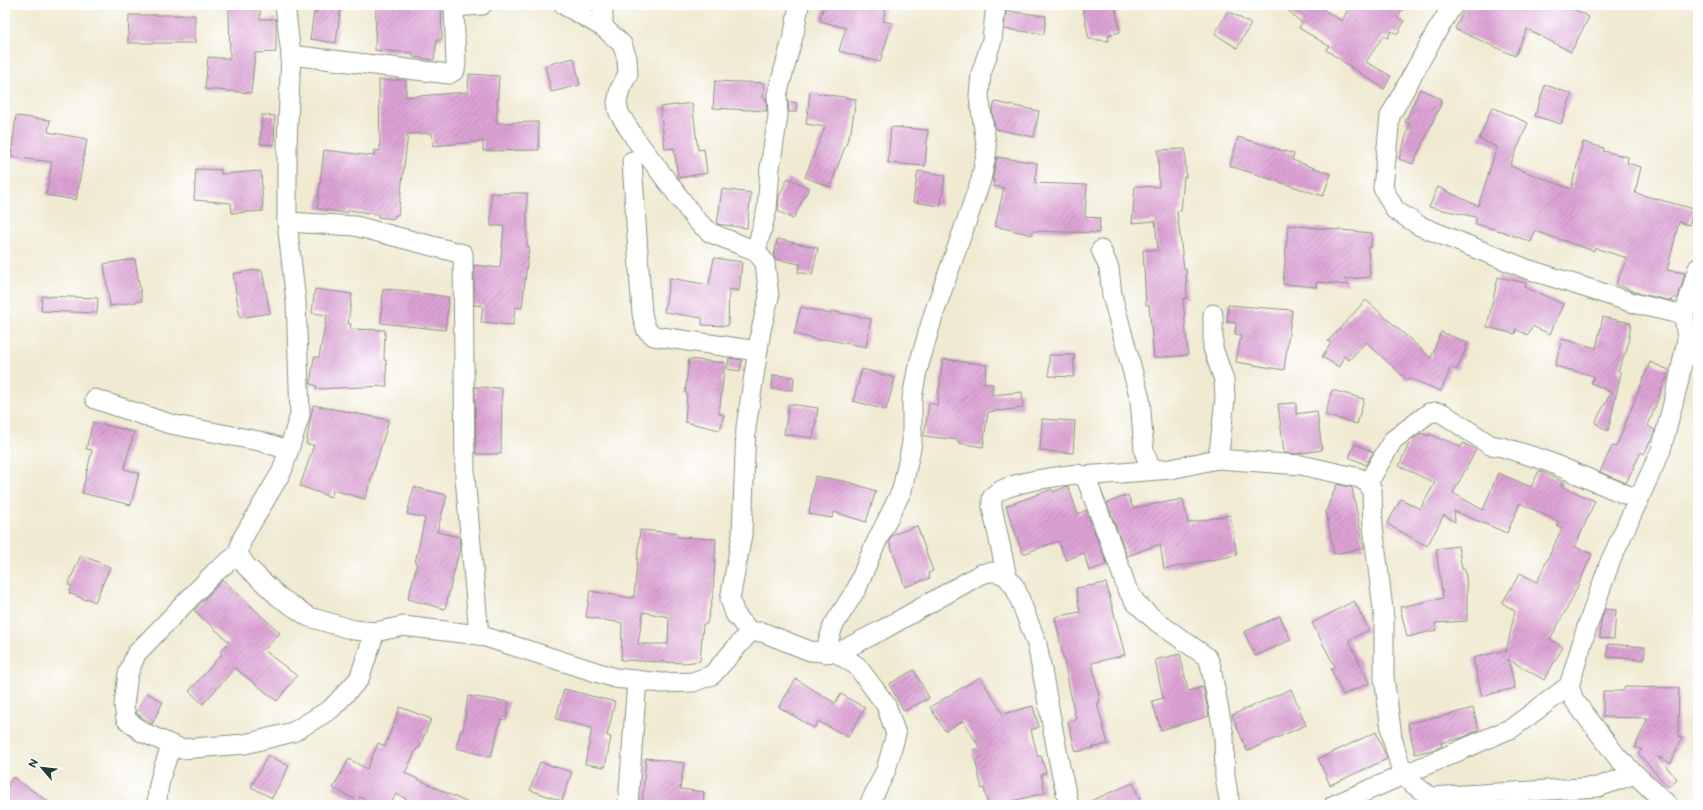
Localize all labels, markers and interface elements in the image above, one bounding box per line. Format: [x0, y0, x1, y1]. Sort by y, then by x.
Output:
north arrow [22, 748, 62, 788]
text: N [26, 757, 41, 770]

